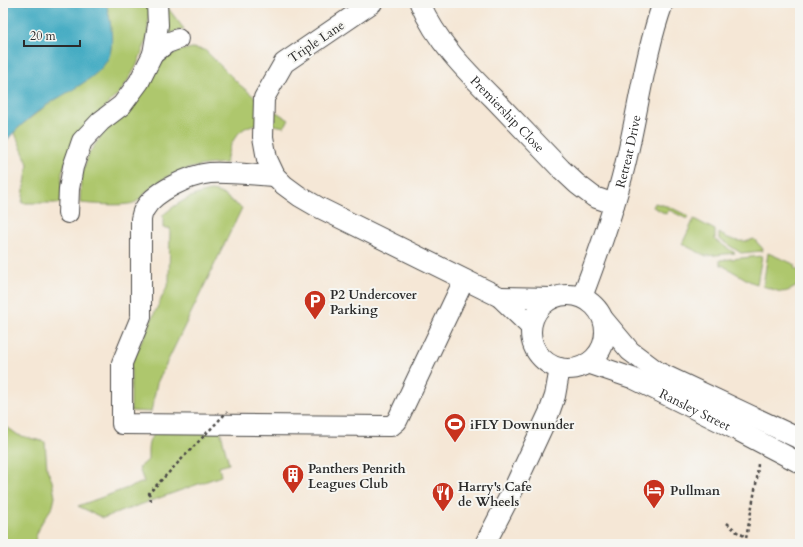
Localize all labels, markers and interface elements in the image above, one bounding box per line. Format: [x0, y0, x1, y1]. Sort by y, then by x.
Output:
street label: Triple Lane [285, 16, 348, 67]
scale bar [24, 22, 80, 48]
text: 20 m [30, 28, 57, 44]
street label: Premiership Close [466, 72, 548, 157]
street label: Retreat Drive [611, 113, 646, 190]
place label: P2 Undercover Parking [330, 286, 418, 319]
parking icon: P2 Undercover Parking [302, 288, 328, 321]
street label: Ransley Street [656, 385, 733, 435]
sports icon: iFLY Downunder [442, 411, 468, 444]
place label: iFLY Downunder [470, 416, 575, 434]
place label: Panthers Penrith Leagues Club [308, 460, 406, 493]
building icon: Panthers Penrith Leagues Club [280, 462, 306, 495]
hotel icon: Pullman [641, 477, 667, 510]
place label: Harry's Cafe de Wheels [458, 478, 532, 511]
restaurant icon: Harry's Cafe de Wheels [430, 480, 456, 513]
place label: Pullman [670, 482, 721, 500]

